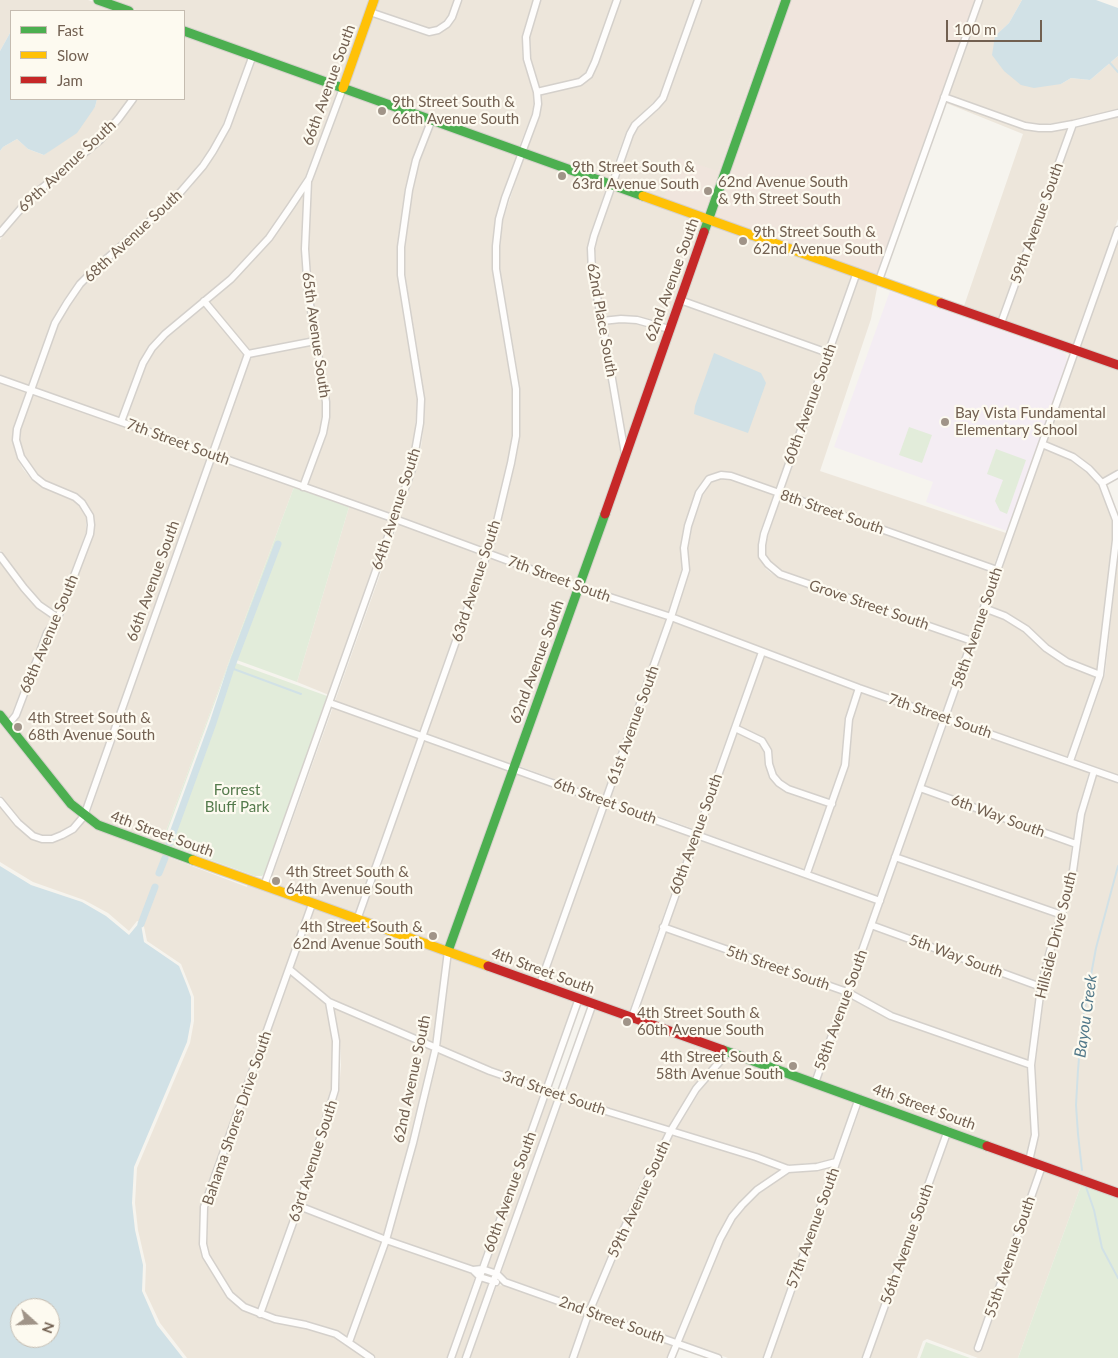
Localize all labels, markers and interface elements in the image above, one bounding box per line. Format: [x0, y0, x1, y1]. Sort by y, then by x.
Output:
legend [10, 10, 185, 100]
scale bar [948, 10, 1044, 42]
text: 100 m [954, 20, 996, 38]
text: Fast [57, 21, 84, 39]
street label: 66th Avenue South [299, 22, 359, 148]
text: Slow [57, 46, 89, 64]
text: Jam [57, 71, 83, 89]
place label: 9th Street South & 66th Avenue South [392, 93, 519, 128]
marker: 9th Street South & 66th Avenue South [376, 105, 388, 117]
street label: 69th Avenue South [14, 116, 120, 216]
place label: 9th Street South & 63rd Avenue South [572, 158, 699, 193]
street label: 59th Avenue South [1007, 160, 1067, 286]
marker: 9th Street South & 63rd Avenue South [556, 170, 568, 182]
place label: 62nd Avenue South & 9th Street South [718, 173, 848, 208]
marker: 62nd Avenue South & 9th Street South [702, 185, 714, 197]
street label: 68th Avenue South [80, 186, 186, 286]
street label: 62nd Avenue South [641, 216, 703, 344]
place label: 9th Street South & 62nd Avenue South [753, 223, 883, 258]
marker: 9th Street South & 62nd Avenue South [737, 235, 749, 247]
street label: 62nd Place South [583, 262, 621, 378]
street label: 65th Avenue South [298, 271, 334, 399]
street label: 60th Avenue South [780, 341, 840, 467]
place label: Bay Vista Fundamental Elementary School [955, 404, 1106, 439]
street label: 7th Street South [124, 415, 232, 469]
marker: Bay Vista Fundamental Elementary School [939, 416, 951, 428]
street label: 64th Avenue South [368, 446, 424, 572]
street label: 8th Street South [778, 486, 886, 538]
street label: 66th Avenue South [123, 518, 183, 644]
street label: 63rd Avenue South [448, 518, 504, 644]
street label: 7th Street South [505, 552, 613, 606]
street label: 58th Avenue South [948, 565, 1006, 691]
street label: 68th Avenue South [16, 572, 82, 696]
street label: Grove Street South [807, 576, 931, 634]
street label: 62nd Avenue South [506, 598, 568, 726]
street label: 61st Avenue South [603, 663, 663, 787]
street label: 7th Street South [886, 690, 994, 742]
place label: 4th Street South & 68th Avenue South [28, 709, 155, 744]
marker: 4th Street South & 68th Avenue South [12, 721, 24, 733]
street label: 60th Avenue South [666, 771, 726, 897]
street label: 6th Street South [551, 774, 659, 828]
park label: Forrest Bluff Park [205, 781, 269, 816]
street label: 6th Way South [949, 791, 1047, 841]
street label: 4th Street South [108, 807, 216, 861]
place label: 4th Street South & 64th Avenue South [286, 863, 413, 898]
street label: Hillside Drive South [1031, 869, 1081, 1001]
marker: 4th Street South & 64th Avenue South [270, 875, 282, 887]
place label: 4th Street South & 62nd Avenue South [293, 918, 423, 953]
marker: 4th Street South & 62nd Avenue South [427, 930, 439, 942]
street label: 5th Way South [907, 931, 1005, 981]
street label: 5th Street South [724, 942, 832, 994]
street label: 4th Street South [489, 944, 597, 998]
street label: 58th Avenue South [811, 947, 871, 1073]
water label: Bayou Creek [1071, 973, 1101, 1059]
place label: 4th Street South & 60th Avenue South [637, 1004, 764, 1039]
street label: 62nd Avenue South [390, 1013, 434, 1145]
marker: 4th Street South & 60th Avenue South [621, 1016, 633, 1028]
street label: Bahama Shores Drive South [199, 1029, 275, 1207]
place label: 4th Street South & 58th Avenue South [656, 1048, 783, 1083]
marker: 4th Street South & 58th Avenue South [787, 1060, 799, 1072]
street label: 3rd Street South [500, 1067, 608, 1119]
street label: 4th Street South [870, 1080, 978, 1134]
street label: 63rd Avenue South [285, 1098, 341, 1224]
street label: 60th Avenue South [480, 1129, 540, 1255]
street label: 59th Avenue South [604, 1138, 674, 1260]
street label: 57th Avenue South [783, 1165, 843, 1291]
street label: 56th Avenue South [877, 1181, 937, 1307]
street label: 55th Avenue South [981, 1194, 1039, 1320]
street label: 2nd Street South [557, 1293, 667, 1347]
north arrow [10, 1298, 60, 1348]
text: N [39, 1320, 58, 1336]

